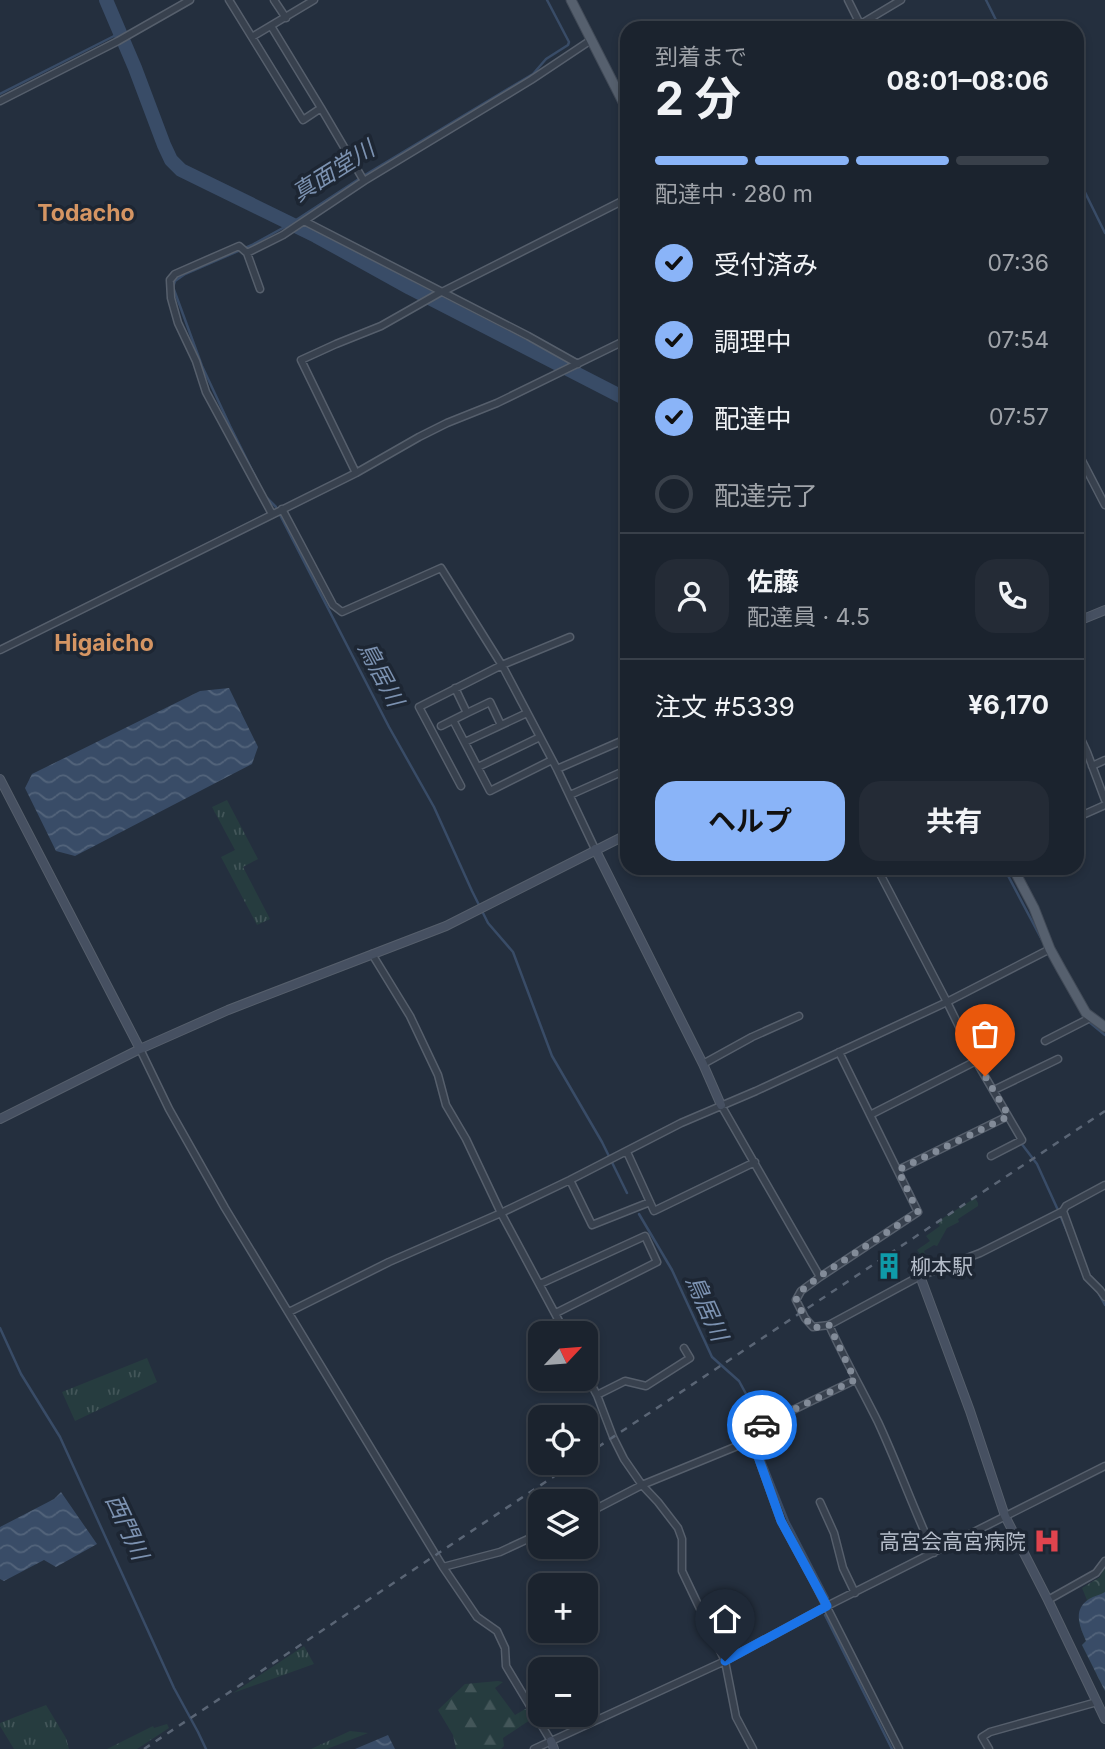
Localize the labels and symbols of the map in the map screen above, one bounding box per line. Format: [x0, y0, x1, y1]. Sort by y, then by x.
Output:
water label: 真面堂川 [287, 133, 382, 207]
district label: Todacho [37, 199, 135, 227]
district label: Higaicho [54, 629, 154, 657]
water label: 鳥居川 [352, 637, 411, 714]
pin [955, 1004, 1015, 1076]
building icon: 柳本駅 [874, 1251, 904, 1281]
place label: 柳本駅 [910, 1254, 973, 1279]
water label: 鳥居川 [680, 1271, 735, 1348]
north arrow [528, 1321, 598, 1391]
courier [727, 1390, 797, 1460]
water label: 西門川 [100, 1490, 156, 1567]
hospital icon: 高宮会高宮病院 [1032, 1526, 1062, 1556]
place label: 高宮会高宮病院 [879, 1529, 1026, 1554]
pin [695, 1589, 755, 1661]

